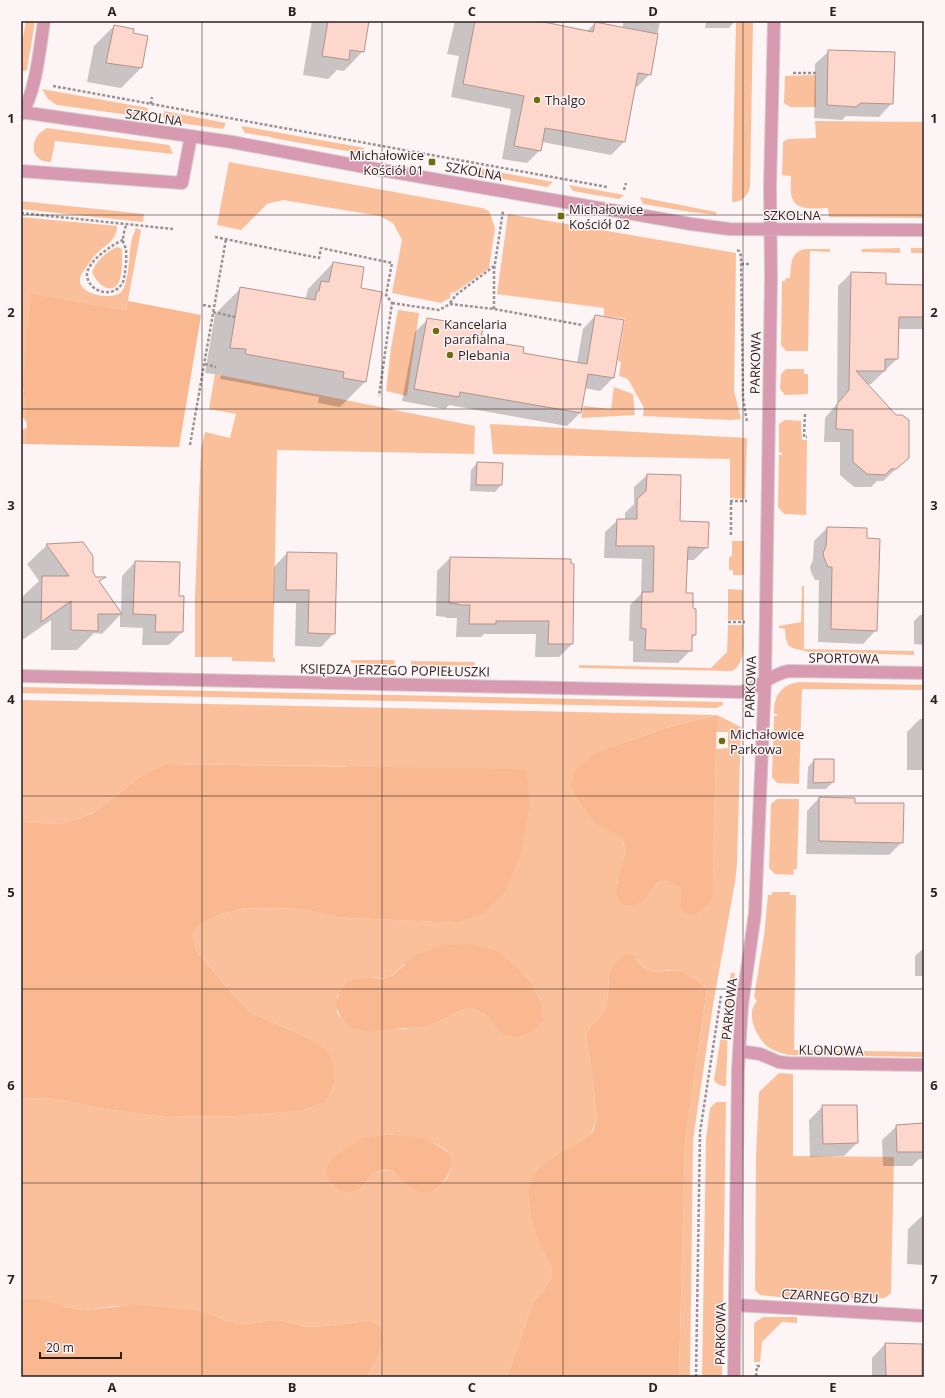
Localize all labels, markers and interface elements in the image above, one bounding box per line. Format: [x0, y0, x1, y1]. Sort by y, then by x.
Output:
text: A [108, 2, 117, 20]
text: B [288, 2, 297, 20]
text: C [468, 2, 476, 20]
text: D [648, 2, 658, 20]
text: E [829, 2, 837, 20]
place label: Thalgo [545, 91, 586, 109]
marker: Thalgo [532, 95, 542, 105]
street label: SZKOLNA [124, 104, 184, 130]
text: 1 [7, 109, 15, 127]
text: 1 [930, 109, 938, 127]
place label: Michałowice Kościół 01 [350, 146, 424, 179]
marker: Michałowice Kościół 01 [427, 157, 437, 167]
street label: SZKOLNA [444, 157, 505, 185]
place label: Michałowice Kościół 02 [569, 200, 643, 233]
street label: SZKOLNA [763, 206, 821, 224]
marker: Michałowice Kościół 02 [556, 211, 566, 221]
text: 2 [7, 303, 15, 321]
text: 2 [930, 303, 938, 321]
place label: Kancelaria parafialna [444, 315, 507, 348]
marker: Kancelaria parafialna [431, 326, 441, 336]
street label: PARKOWA [745, 331, 765, 394]
place label: Plebania [458, 346, 510, 364]
marker: Plebania [445, 350, 455, 360]
text: 3 [7, 496, 15, 514]
text: 3 [930, 496, 938, 514]
street label: SPORTOWA [809, 648, 880, 668]
street label: PARKOWA [740, 655, 760, 718]
street label: KSIĘDZA JERZEGO POPIEŁUSZKI [300, 659, 490, 681]
text: 4 [7, 690, 15, 708]
text: 4 [930, 690, 938, 708]
place label: Michałowice Parkowa [730, 725, 804, 758]
marker: Michałowice Parkowa [717, 736, 727, 746]
text: 5 [7, 883, 15, 901]
text: 5 [930, 883, 938, 901]
street label: PARKOWA [717, 976, 741, 1041]
street label: KLONOWA [798, 1040, 864, 1060]
text: 6 [7, 1076, 15, 1094]
text: 6 [930, 1076, 938, 1094]
text: 7 [7, 1270, 15, 1288]
text: 7 [930, 1270, 938, 1288]
street label: CZARNEGO BZU [781, 1284, 879, 1308]
street label: PARKOWA [710, 1302, 730, 1365]
scale bar [40, 1334, 121, 1360]
text: 20 m [46, 1339, 74, 1356]
text: A [108, 1378, 117, 1396]
text: B [288, 1378, 297, 1396]
text: C [468, 1378, 476, 1396]
text: D [648, 1378, 658, 1396]
text: E [829, 1378, 837, 1396]

